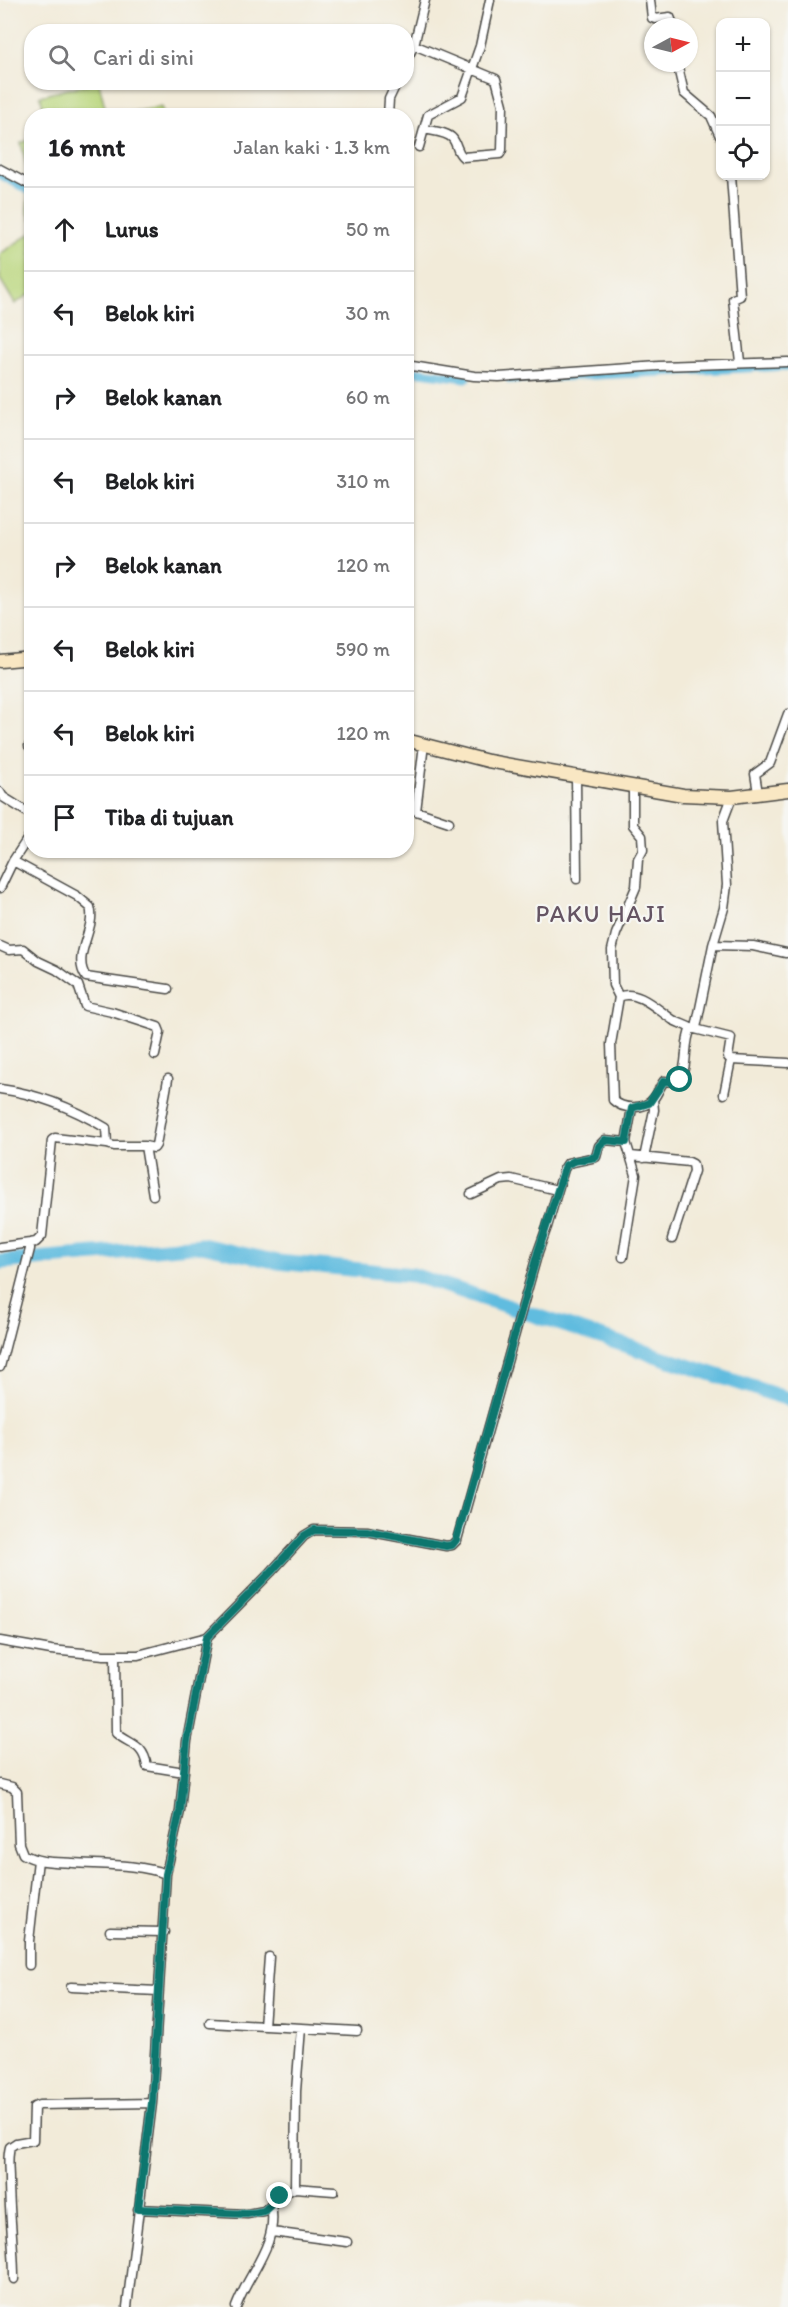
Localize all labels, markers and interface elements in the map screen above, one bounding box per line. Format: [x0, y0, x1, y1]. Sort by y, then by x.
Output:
north arrow [644, 18, 698, 72]
map controls [716, 18, 770, 180]
button: + [716, 18, 770, 72]
search box [24, 24, 414, 90]
icon: search [45, 41, 78, 74]
text: Cari di sini [93, 44, 194, 71]
button: − [716, 72, 770, 126]
button: locate [716, 126, 770, 180]
text: 16 mnt [48, 131, 125, 163]
text: Jalan kaki · 1.3 km [234, 135, 390, 159]
icon: ahead [48, 213, 81, 246]
text: Lurus [105, 216, 159, 243]
text: 50 m [346, 217, 390, 241]
icon: left [48, 297, 81, 330]
text: Belok kiri [105, 300, 195, 327]
text: 30 m [345, 301, 390, 325]
icon: right [48, 381, 81, 414]
text: Belok kanan [105, 384, 222, 411]
text: 60 m [346, 385, 390, 409]
icon: left [48, 465, 81, 498]
text: Belok kiri [105, 468, 195, 495]
text: 310 m [336, 469, 390, 493]
icon: right [48, 549, 81, 582]
text: Belok kanan [105, 552, 222, 579]
text: 120 m [337, 553, 390, 577]
icon: left [48, 633, 81, 666]
text: Belok kiri [105, 636, 195, 663]
text: 590 m [335, 637, 390, 661]
icon: left [48, 717, 81, 750]
text: Belok kiri [105, 720, 195, 747]
text: 120 m [337, 721, 390, 745]
icon: arrive [48, 801, 81, 834]
text: Tiba di tujuan [105, 804, 234, 831]
district label: PAKU HAJI [535, 899, 667, 928]
route start [666, 1066, 692, 1092]
route end [266, 2182, 292, 2208]

